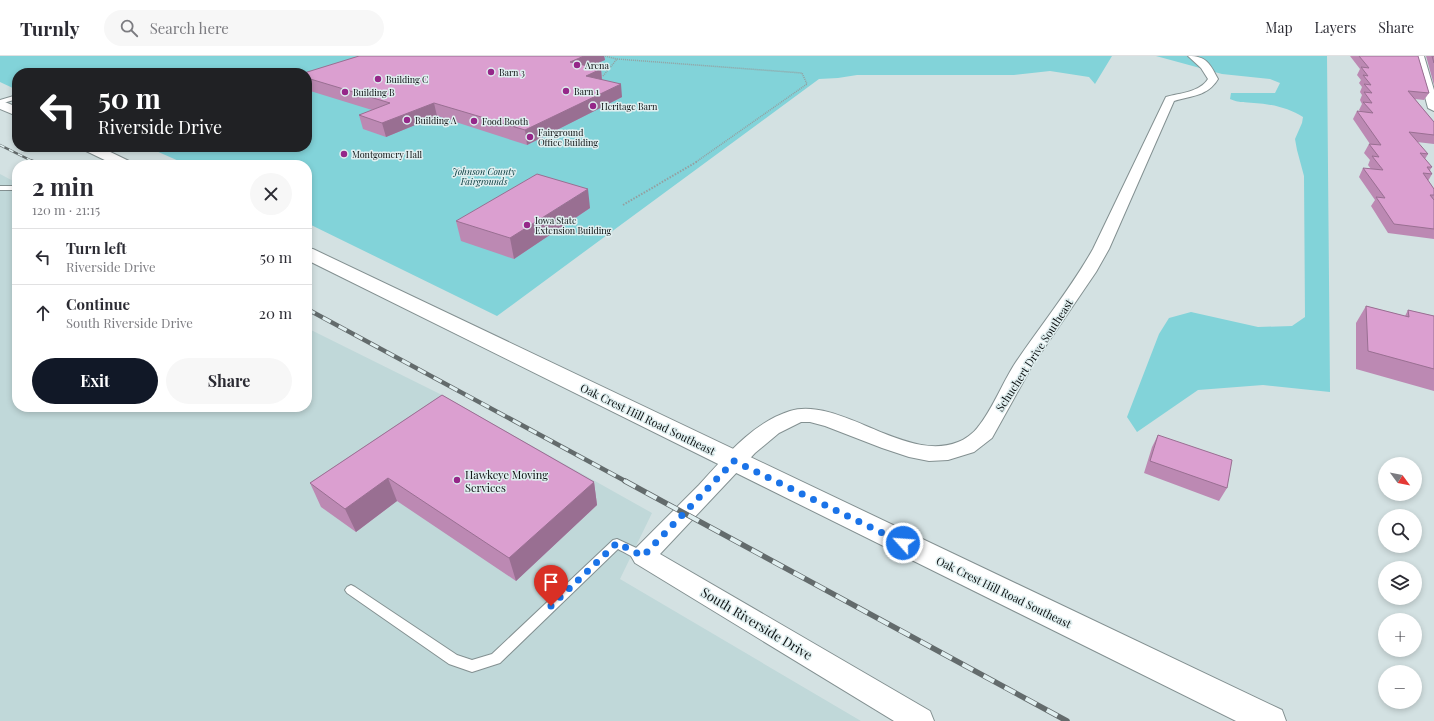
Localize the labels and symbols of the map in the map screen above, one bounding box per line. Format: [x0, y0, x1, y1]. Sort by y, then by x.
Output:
place label: Arena [584, 59, 609, 71]
marker: Arena [572, 60, 582, 70]
place label: Barn 3 [499, 66, 525, 78]
marker: Barn 3 [486, 67, 496, 77]
place label: Building C [386, 73, 428, 85]
marker: Building C [373, 74, 383, 84]
place label: Barn 1 [574, 85, 600, 97]
place label: Building B [353, 86, 395, 98]
marker: Barn 1 [561, 86, 571, 96]
marker: Building B [340, 87, 350, 97]
place label: Heritage Barn [601, 100, 658, 112]
marker: Heritage Barn [588, 101, 598, 111]
place label: Building A [415, 114, 457, 126]
marker: Building A [402, 115, 412, 125]
place label: Food Booth [482, 115, 529, 127]
marker: Food Booth [469, 116, 479, 126]
place label: Fairground Office Building [538, 126, 598, 148]
marker: Fairground Office Building [525, 132, 535, 142]
place label: Montgomery Hall [352, 148, 423, 160]
marker: Montgomery Hall [339, 149, 349, 159]
park label: Johnson County Fairgrounds [452, 165, 516, 187]
place label: Iowa State Extension Building [535, 214, 612, 236]
marker: Iowa State Extension Building [522, 220, 532, 230]
street label: Schuchert Drive Southeast [992, 296, 1076, 414]
street label: Oak Crest Hill Road Southeast [578, 380, 718, 458]
north arrow [1378, 457, 1422, 501]
place label: Hawkeye Moving Services [465, 467, 548, 495]
marker: Hawkeye Moving Services [452, 475, 462, 485]
position arrow [882, 522, 924, 564]
street label: Oak Crest Hill Road Southeast [934, 553, 1074, 631]
pin [534, 565, 568, 606]
street label: South Riverside Drive [698, 583, 816, 663]

